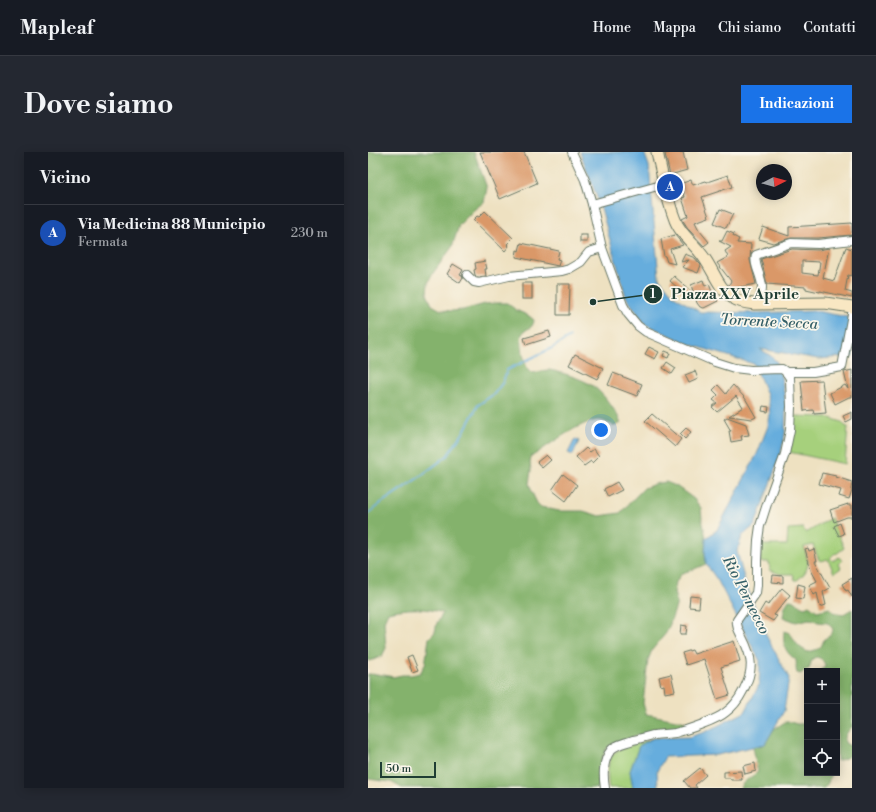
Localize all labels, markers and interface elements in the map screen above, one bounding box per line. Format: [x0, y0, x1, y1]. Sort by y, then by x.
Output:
text: Mapleaf [20, 16, 93, 40]
text: Home [593, 19, 631, 37]
text: Mappa [653, 19, 696, 37]
text: Chi siamo [718, 19, 781, 37]
text: Contatti [803, 19, 856, 37]
button: Indicazioni [741, 85, 852, 123]
text: Dove siamo [24, 87, 173, 122]
north arrow [756, 164, 792, 200]
text: Vicino [40, 167, 91, 189]
pin: A [657, 172, 683, 202]
text: Via Medicina 88 Municipio [78, 215, 266, 234]
text: A [48, 225, 58, 241]
text: 230 m [291, 225, 328, 241]
text: Fermata [78, 234, 127, 250]
callout: Piazza XXV Aprile [643, 281, 807, 308]
text: Piazza XXV Aprile [671, 285, 799, 304]
text: 1 [650, 287, 656, 302]
water label: Torrente Secca [720, 310, 819, 334]
your location [591, 420, 611, 440]
water label: Rio Pernecco [718, 552, 774, 638]
map controls [804, 668, 840, 776]
button: + [804, 668, 840, 704]
button: − [804, 704, 840, 740]
button: locate [804, 740, 840, 776]
scale bar [380, 760, 436, 779]
text: 50 m [386, 762, 411, 776]

